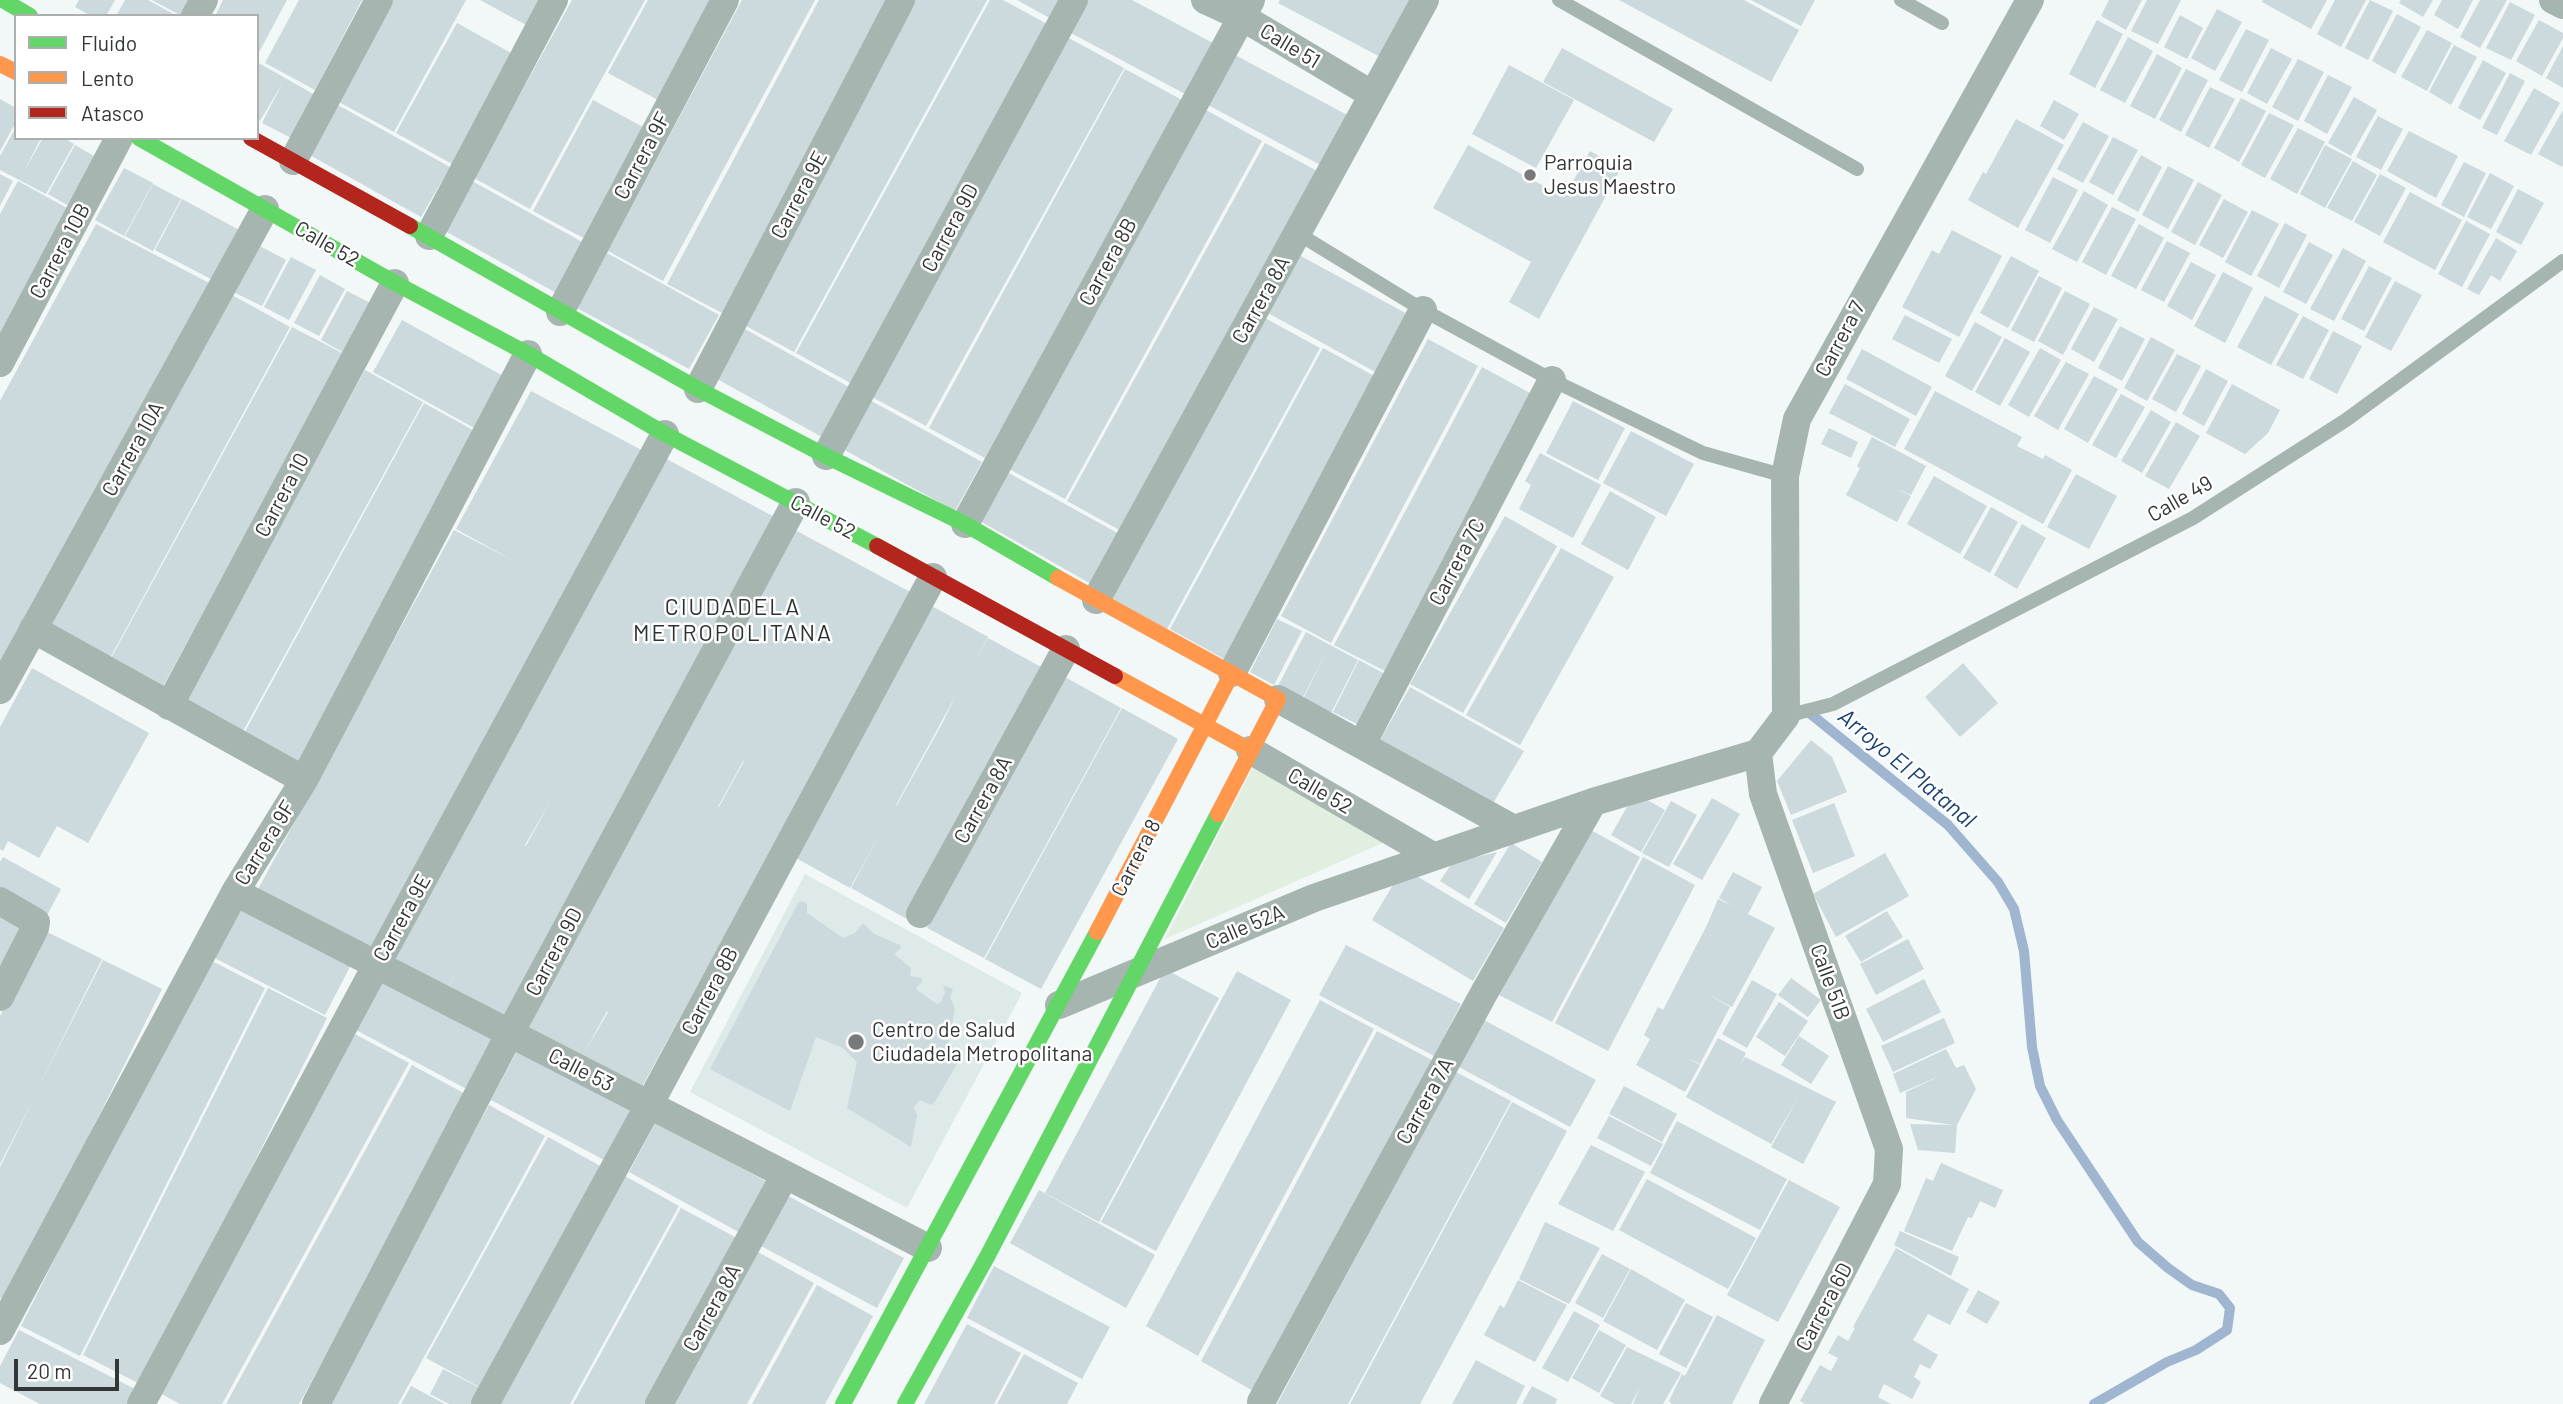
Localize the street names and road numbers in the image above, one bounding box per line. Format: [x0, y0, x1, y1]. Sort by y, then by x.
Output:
street label: Calle 51 [1255, 18, 1325, 74]
street label: Carrera 9F [609, 108, 675, 204]
street label: Carrera 9E [765, 147, 833, 243]
street label: Carrera 9D [916, 180, 984, 276]
street label: Carrera 10B [24, 199, 96, 303]
street label: Carrera 8B [1074, 214, 1142, 310]
street label: Calle 52 [290, 215, 364, 273]
street label: Carrera 8A [1227, 252, 1295, 348]
street label: Carrera 7 [1810, 297, 1870, 381]
street label: Carrera 10A [97, 397, 169, 501]
street label: Carrera 10 [249, 449, 315, 541]
street label: Calle 49 [2143, 470, 2217, 528]
street label: Calle 52 [786, 489, 860, 545]
street label: Carrera 7C [1424, 514, 1490, 610]
street label: Carrera 8A [949, 752, 1017, 848]
street label: Calle 52 [1283, 762, 1357, 820]
street label: Carrera 9F [229, 796, 301, 890]
street label: Carrera 8 [1106, 815, 1166, 901]
street label: Carrera 9E [368, 870, 436, 966]
street label: Calle 52A [1202, 899, 1288, 955]
street label: Carrera 9D [520, 904, 588, 1000]
street label: Calle 51B [1805, 941, 1855, 1023]
street label: Carrera 8B [676, 943, 744, 1039]
street label: Calle 53 [544, 1043, 618, 1097]
street label: Carrera 7A [1391, 1053, 1459, 1149]
street label: Carrera 6D [1790, 1259, 1858, 1355]
street label: Carrera 8A [678, 1260, 746, 1356]

